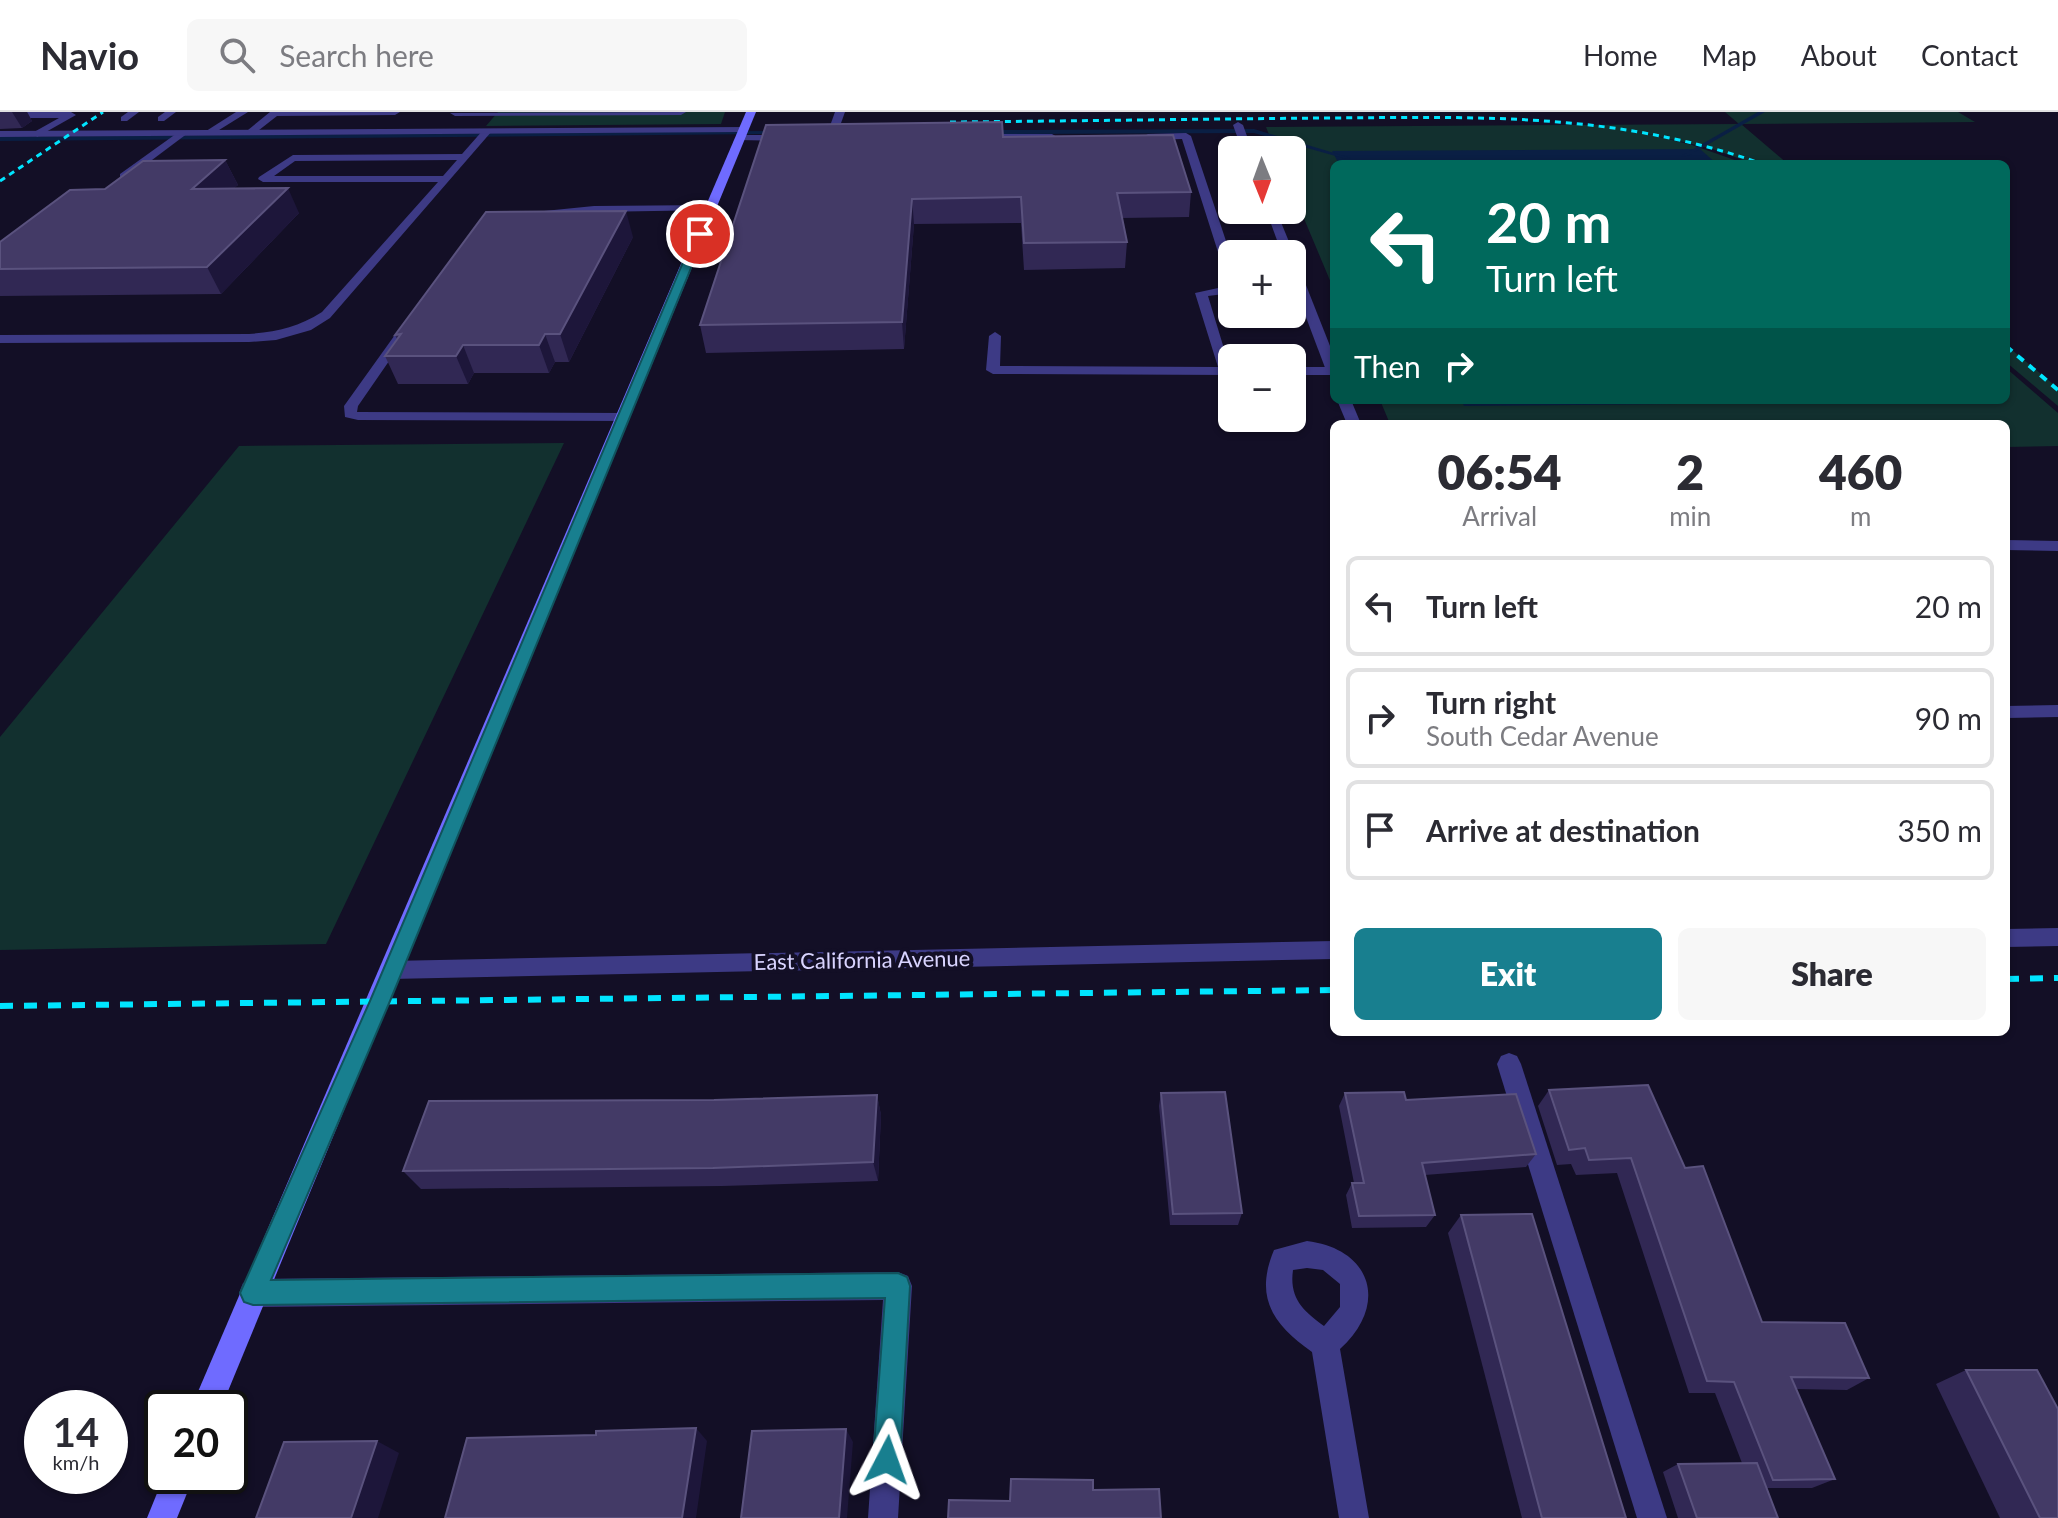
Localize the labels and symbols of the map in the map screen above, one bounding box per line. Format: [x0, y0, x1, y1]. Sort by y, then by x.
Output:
north arrow [1218, 136, 1306, 224]
pin [666, 200, 734, 268]
street label: East California Avenue [753, 944, 971, 975]
speed limit sign: 20 [144, 1390, 248, 1494]
position arrow [845, 1418, 929, 1502]

